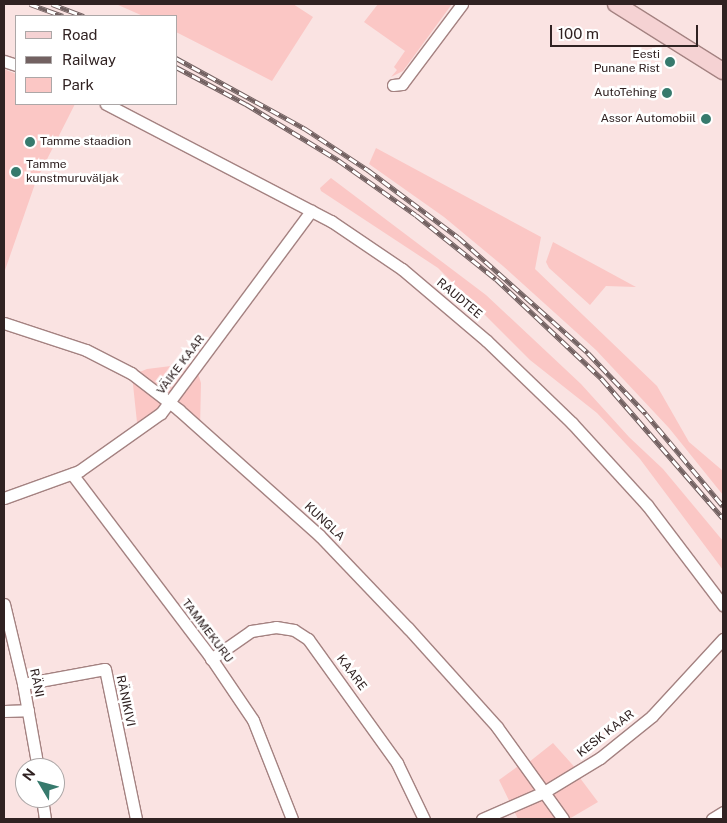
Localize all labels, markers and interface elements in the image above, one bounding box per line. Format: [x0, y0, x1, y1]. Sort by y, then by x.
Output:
legend [15, 15, 178, 105]
scale bar [552, 15, 700, 47]
text: 100 m [558, 25, 599, 42]
text: Road [62, 26, 98, 43]
place label: Eesti Punane Rist [594, 48, 660, 76]
text: Railway [62, 51, 116, 68]
marker: Eesti Punane Rist [664, 56, 676, 68]
text: Park [62, 76, 94, 93]
place label: AutoTehing [594, 86, 657, 100]
marker: AutoTehing [661, 87, 673, 99]
place label: Assor Automobiil [600, 112, 696, 126]
marker: Assor Automobiil [700, 113, 712, 125]
place label: Tamme staadion [40, 135, 131, 149]
marker: Tamme staadion [24, 136, 36, 148]
place label: Tamme kunstmuruväljak [26, 158, 119, 186]
marker: Tamme kunstmuruväljak [10, 166, 22, 178]
street label: RAUDTEE [433, 276, 485, 322]
street label: VÄIKE KAAR [154, 332, 208, 398]
street label: KUNGLA [301, 500, 347, 544]
street label: TAMMEKURU [178, 596, 236, 666]
street label: KAARE [333, 652, 369, 694]
street label: RÄNI [26, 667, 46, 699]
street label: RÄNIKIVI [113, 674, 137, 728]
street label: KESK KAAR [575, 707, 637, 761]
north arrow [15, 758, 65, 808]
text: N [19, 765, 38, 784]

